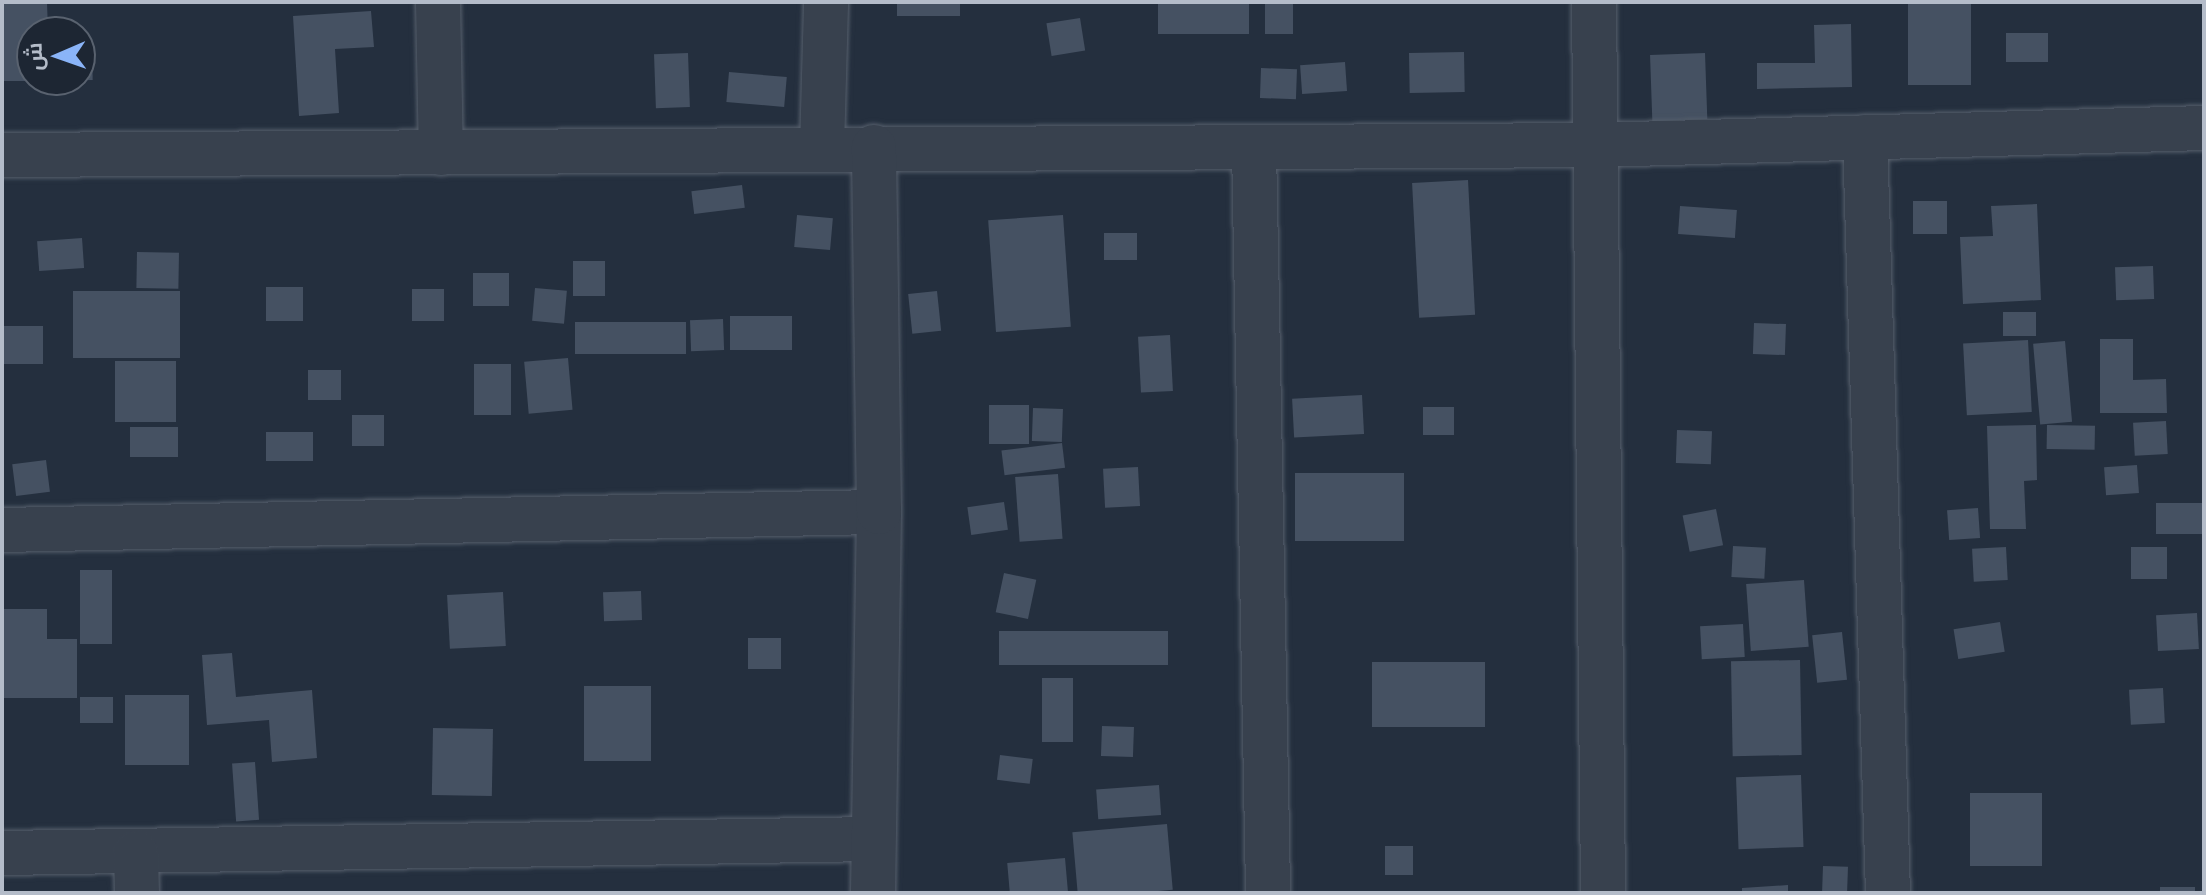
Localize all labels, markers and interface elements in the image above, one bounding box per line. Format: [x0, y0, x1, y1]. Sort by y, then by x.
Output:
north arrow [16, 16, 96, 96]
text: ش [20, 42, 48, 71]

